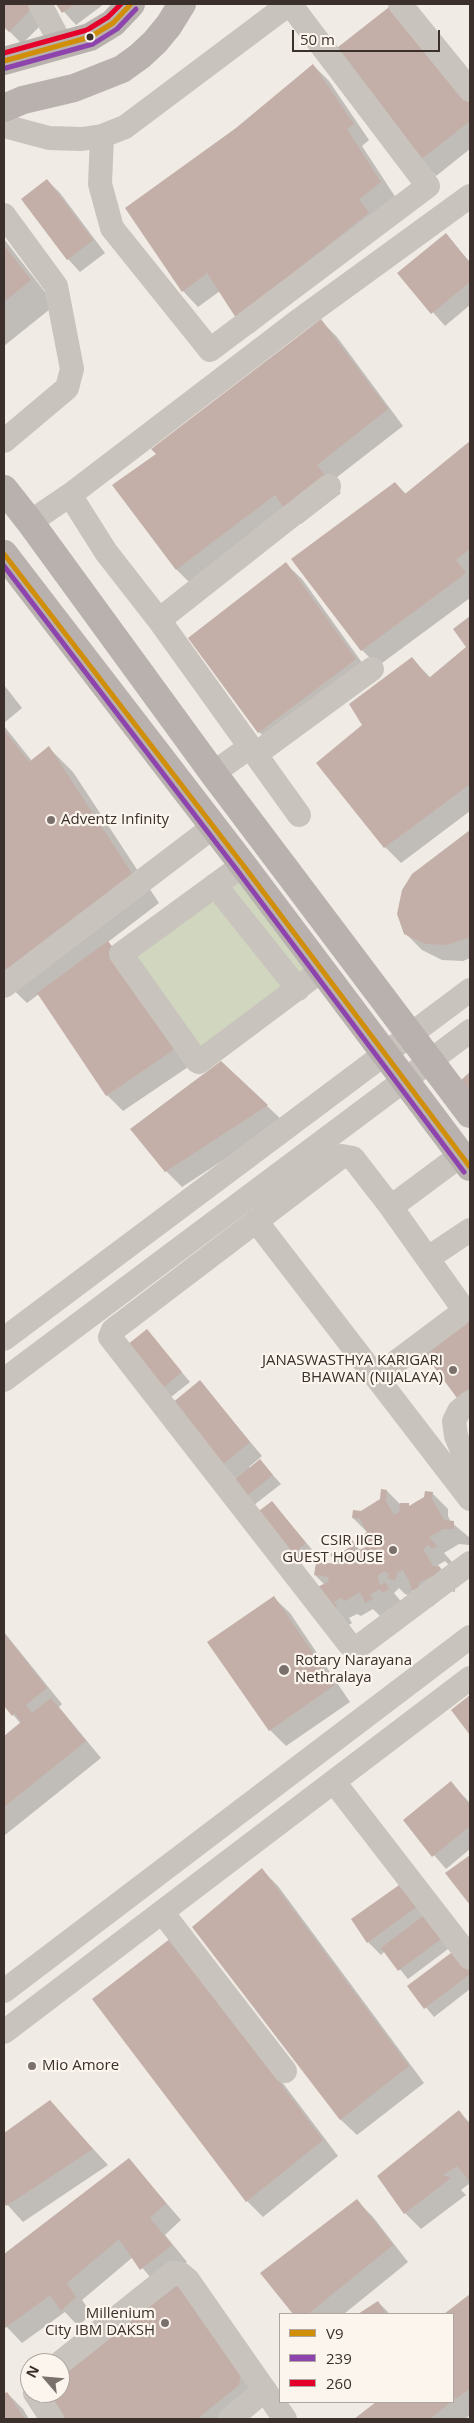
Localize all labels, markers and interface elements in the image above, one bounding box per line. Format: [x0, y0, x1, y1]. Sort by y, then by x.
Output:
scale bar [294, 20, 442, 52]
text: 50 m [300, 29, 335, 49]
unlabelled marker [85, 32, 95, 42]
place label: Adventz Infinity [61, 811, 169, 829]
marker: Adventz Infinity [45, 814, 57, 826]
place label: JANASWASTHYA KARIGARI BHAWAN (NIJALAYA) [262, 1352, 443, 1387]
marker: JANASWASTHYA KARIGARI BHAWAN (NIJALAYA) [447, 1364, 459, 1376]
place label: CSIR IICB GUEST HOUSE [282, 1532, 383, 1567]
marker: CSIR IICB GUEST HOUSE [387, 1544, 399, 1556]
place label: Rotary Narayana Nethralaya [295, 1652, 412, 1687]
marker: Rotary Narayana Nethralaya [277, 1663, 291, 1677]
place label: Mio Amore [42, 2057, 119, 2075]
marker: Mio Amore [26, 2060, 38, 2072]
place label: Millenium City IBM DAKSH [45, 2305, 155, 2340]
legend [279, 2313, 454, 2403]
marker: Millenium City IBM DAKSH [159, 2317, 171, 2329]
text: V9 [326, 2323, 344, 2343]
text: 239 [326, 2348, 352, 2368]
north arrow [20, 2353, 70, 2403]
text: N [21, 2362, 43, 2381]
text: 260 [326, 2373, 352, 2393]

